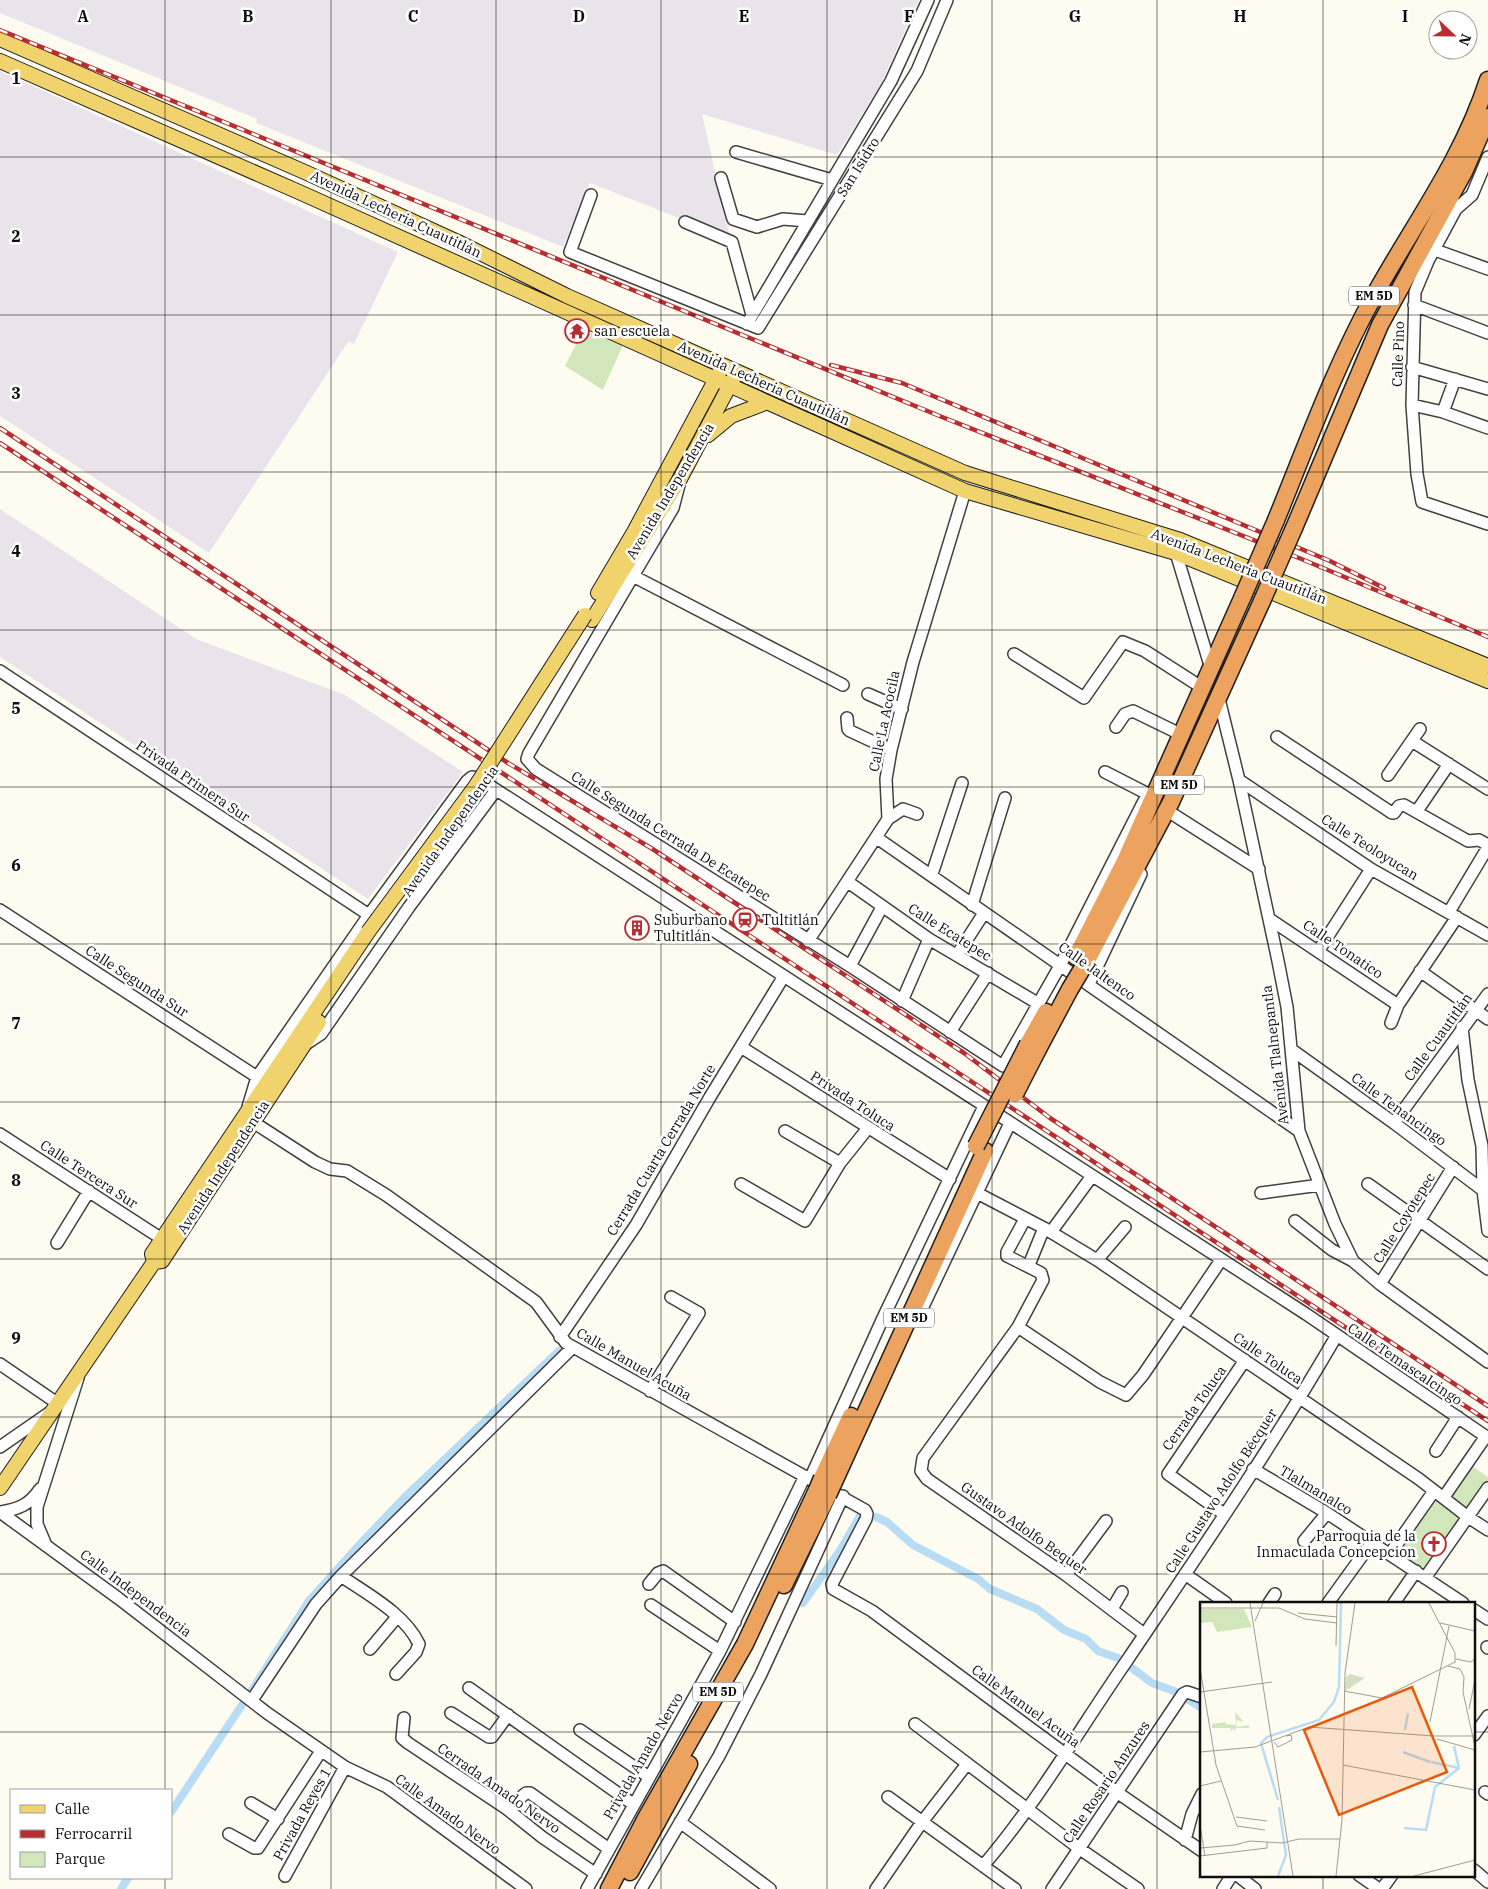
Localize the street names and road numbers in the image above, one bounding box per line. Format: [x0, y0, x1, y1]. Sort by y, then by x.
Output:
street label: San Isidro [833, 134, 883, 200]
street label: Avenida Lecheria Cuautitlán [308, 166, 484, 262]
road number: EM 5D [1349, 286, 1399, 306]
street label: Calle Pino [1388, 321, 1408, 387]
street label: Avenida Lecheria Cuautitlán [675, 337, 853, 429]
street label: Avenida Independencia [622, 419, 718, 563]
street label: Avenida Lecheria Cuautitlán [1149, 524, 1329, 608]
street label: Calle La Acocila [864, 668, 904, 773]
street label: Privada Primera Sur [132, 736, 254, 826]
street label: Avenida Independencia [398, 762, 502, 900]
street label: Calle Segunda Cerrada De Ecatepec [568, 767, 774, 905]
road number: EM 5D [1154, 776, 1204, 794]
street label: Calle Teoloyucan [1318, 810, 1422, 884]
street label: Calle Ecatepec [905, 899, 995, 965]
street label: Calle Tonatico [1299, 916, 1387, 982]
street label: Calle Jaltenco [1055, 938, 1139, 1004]
street label: Calle Segunda Sur [82, 941, 193, 1021]
street label: Avenida Tlalnepantla [1257, 984, 1292, 1126]
street label: Calle Cuautitlán [1400, 989, 1476, 1085]
street label: Cerrada Cuarta Cerrada Norte [603, 1061, 719, 1239]
street label: Privada Toluca [807, 1067, 899, 1135]
street label: Calle Tenancingo [1348, 1068, 1450, 1150]
street label: Avenida Independencia [173, 1096, 273, 1237]
street label: Calle Tercera Sur [37, 1136, 142, 1213]
street label: Calle Coyotepec [1369, 1169, 1439, 1267]
road number: EM 5D [884, 1309, 934, 1328]
street label: Calle Temascalcingo [1344, 1319, 1466, 1409]
street label: Calle Manuel Acuña [573, 1324, 695, 1405]
street label: Calle Toluca [1230, 1328, 1306, 1388]
street label: Cerrada Toluca [1158, 1362, 1230, 1454]
street label: Calle Gustavo Adolfo Bécquer [1161, 1405, 1281, 1577]
street label: Tlalmanalco [1276, 1461, 1356, 1519]
street label: Gustavo Adolfo Bequer [957, 1478, 1091, 1579]
street label: Calle Independencia [77, 1545, 196, 1641]
street label: Calle Manuel Acuña [968, 1660, 1084, 1752]
road number: EM 5D [693, 1682, 743, 1701]
street label: Privada Amado Nervo [599, 1689, 687, 1823]
street label: Calle Rosario Anzures [1058, 1717, 1154, 1847]
street label: Cerrada Amado Nervo [434, 1739, 564, 1837]
street label: Privada Reyes 1 [269, 1764, 335, 1864]
street label: Calle Amado Nervo [392, 1770, 504, 1858]

